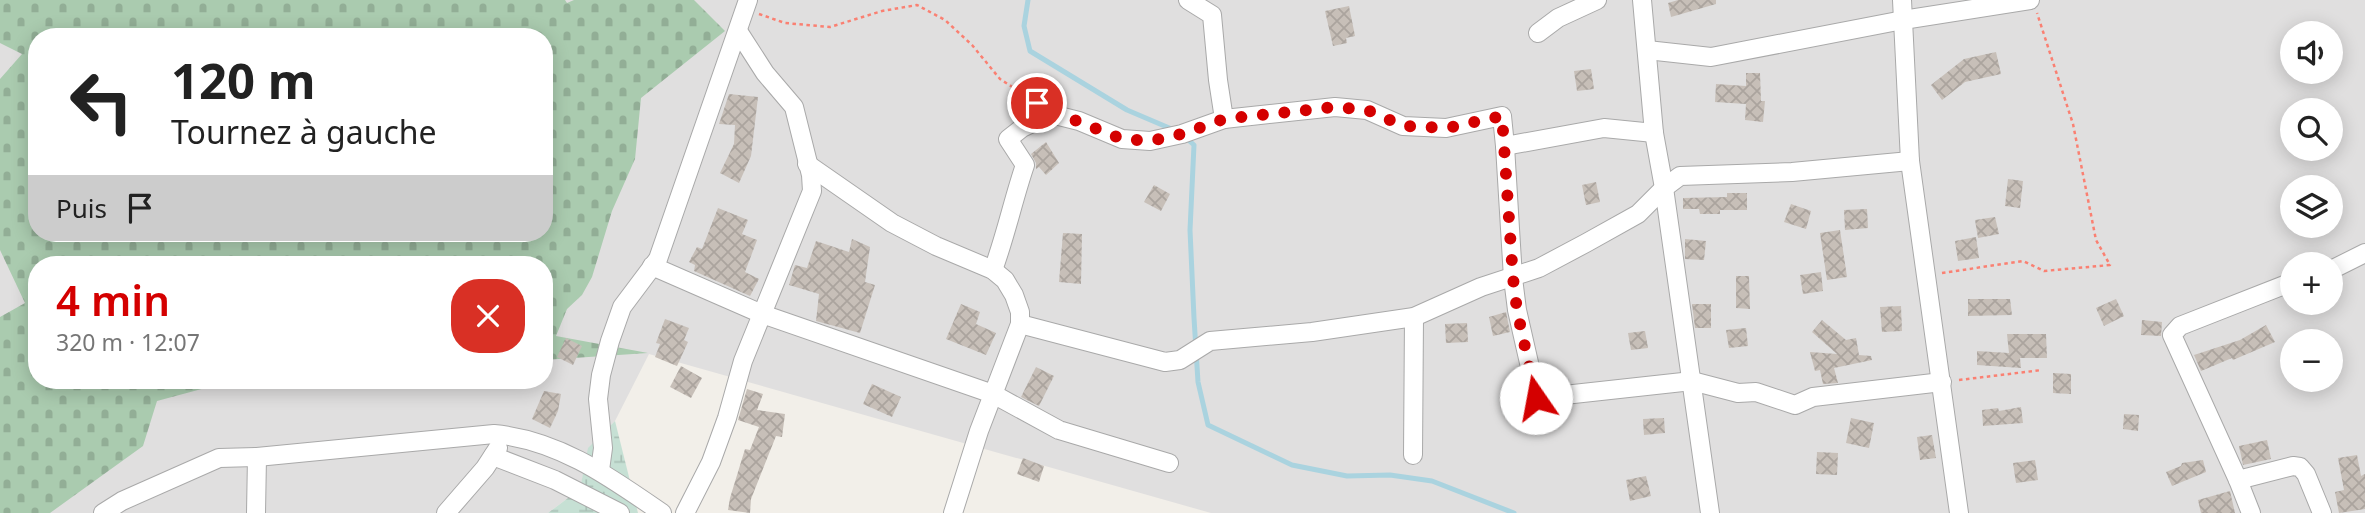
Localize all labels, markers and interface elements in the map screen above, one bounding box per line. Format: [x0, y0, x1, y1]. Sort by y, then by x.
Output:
map controls [2280, 21, 2343, 392]
button: sound [2280, 21, 2343, 84]
text: 120 m [171, 47, 316, 113]
icon: left [56, 56, 147, 147]
pin [1007, 73, 1067, 133]
icon: arrive [1018, 84, 1056, 122]
button: search [2280, 98, 2343, 161]
text: Tournez à gauche [171, 110, 437, 153]
button: layers [2280, 175, 2343, 238]
icon: arrive [121, 189, 159, 227]
text: Puis [56, 190, 107, 226]
button: + [2280, 252, 2343, 315]
text: 4 min [56, 271, 170, 328]
button: close [451, 279, 525, 353]
text: 320 m · 12:07 [56, 326, 200, 358]
button: − [2280, 329, 2343, 392]
position arrow [1499, 361, 1573, 435]

